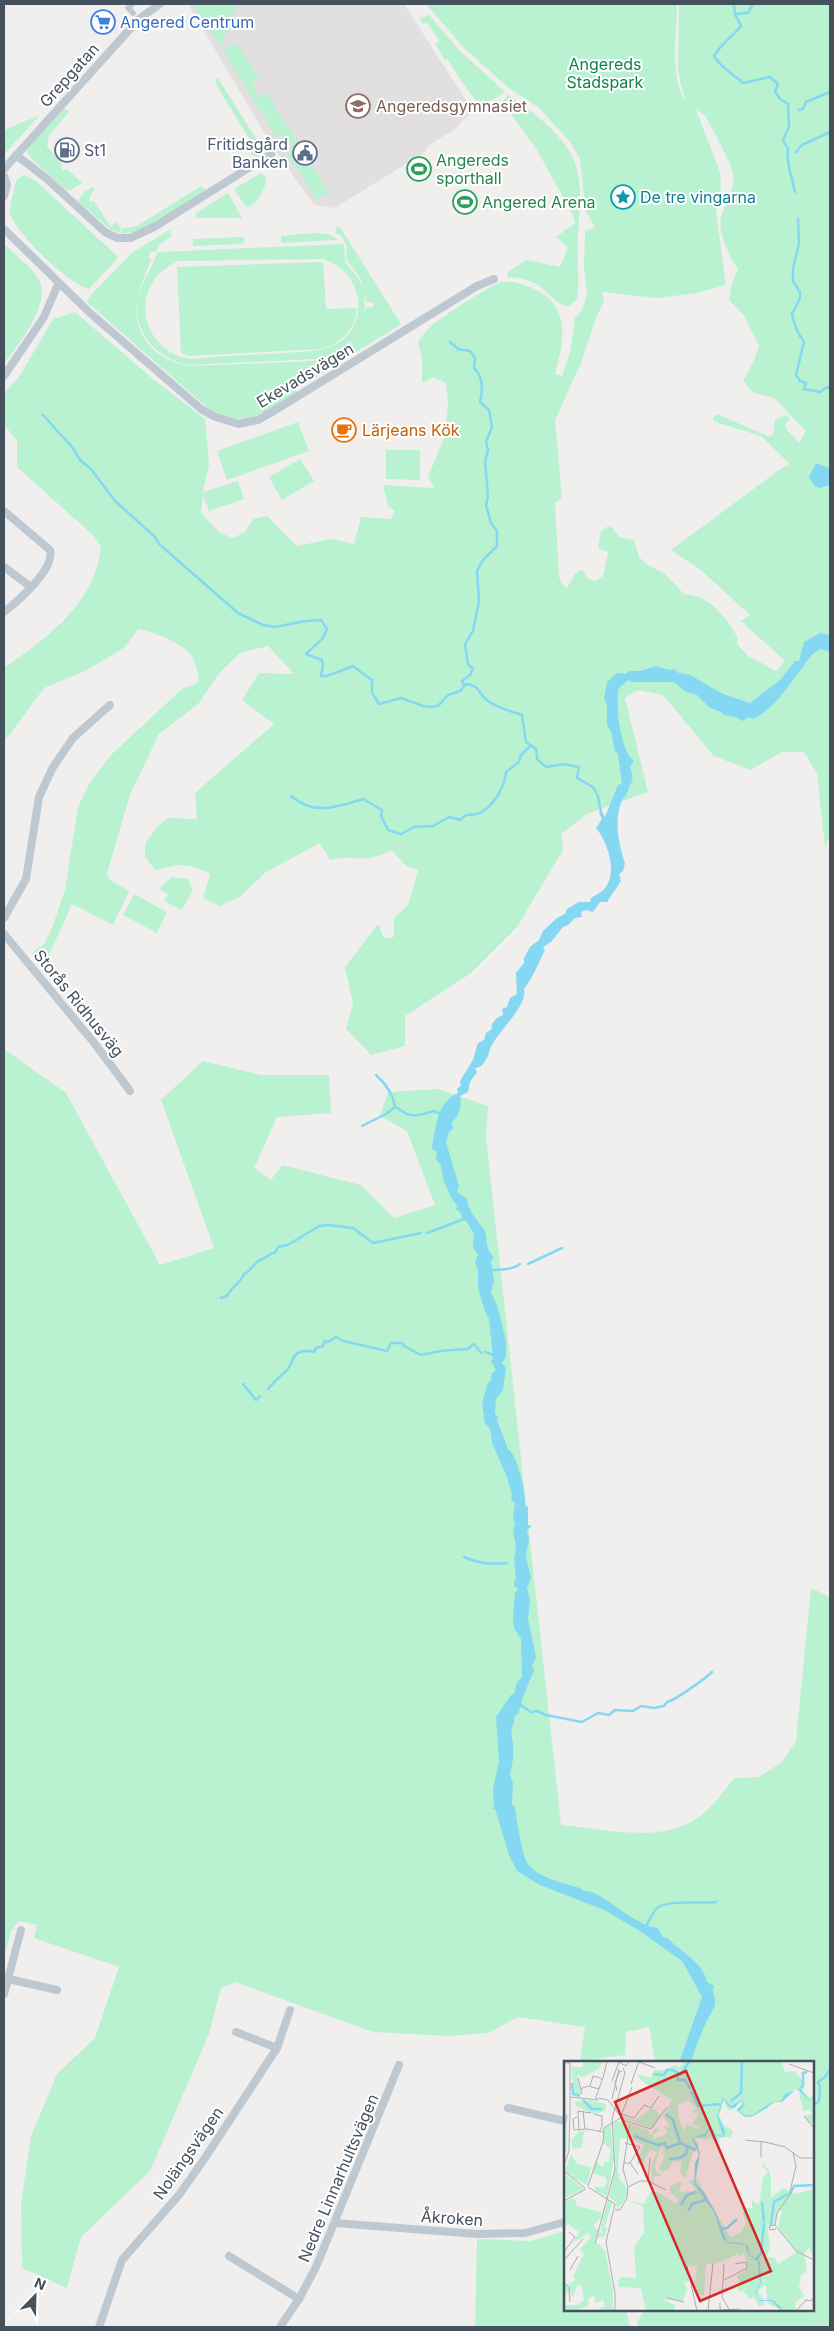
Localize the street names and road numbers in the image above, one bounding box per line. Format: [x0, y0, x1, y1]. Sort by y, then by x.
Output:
street label: Grepgatan [35, 39, 103, 111]
street label: Ekevadsvägen [253, 338, 357, 412]
street label: Storås Ridhusväg [30, 945, 128, 1061]
street label: Nedre Linnarhultsvägen [293, 2091, 383, 2265]
street label: Nolängsvägen [149, 2103, 227, 2203]
street label: Åkroken [420, 2206, 484, 2230]

